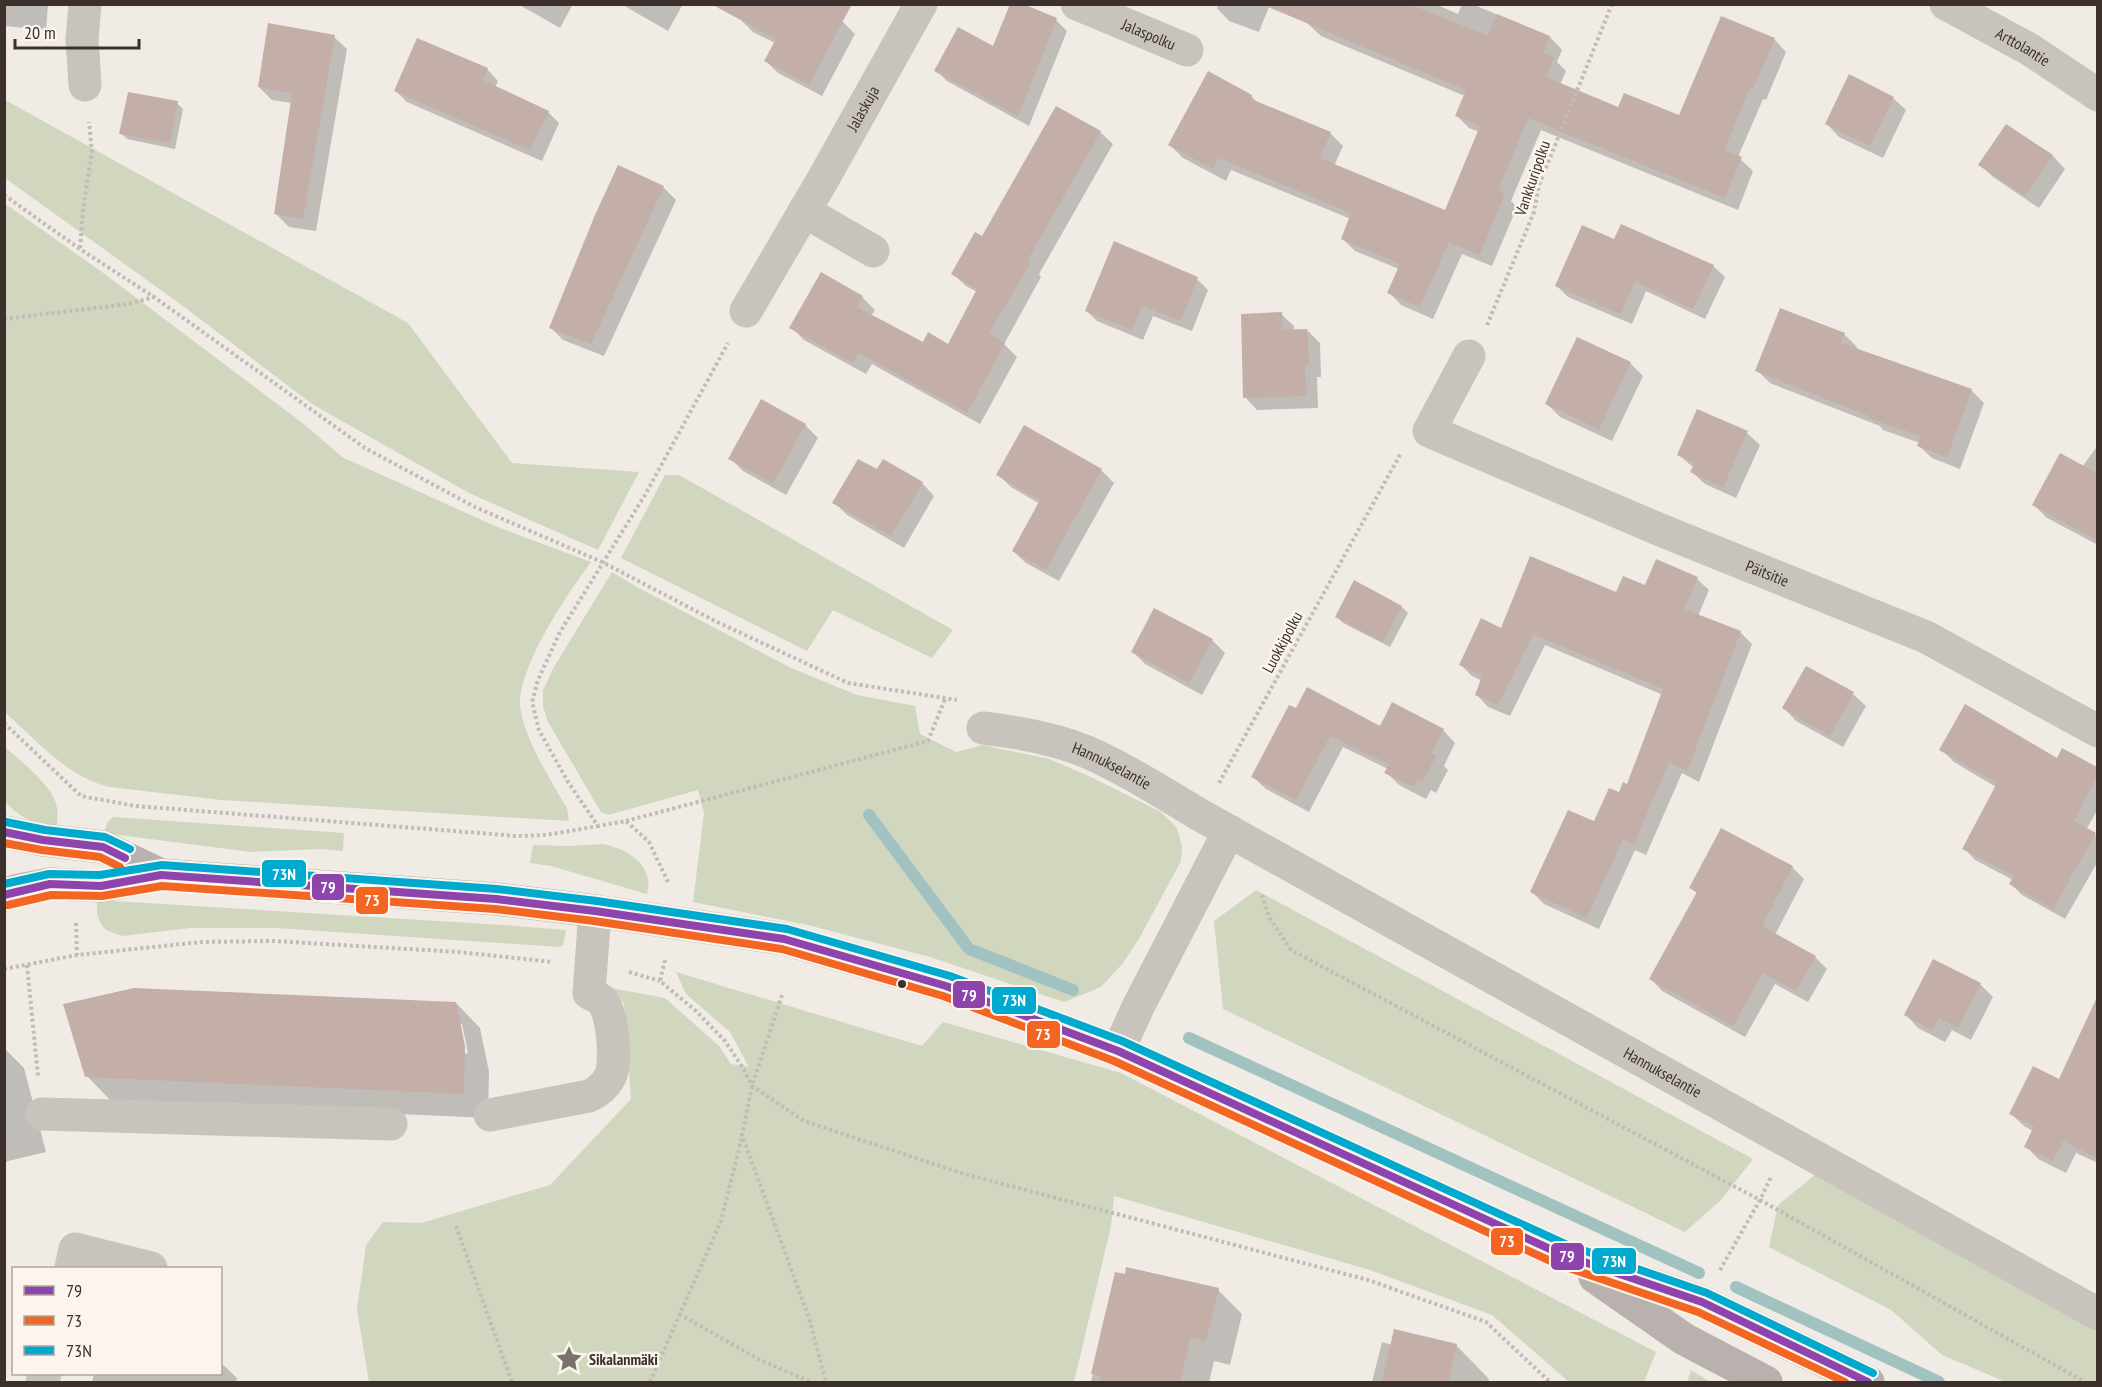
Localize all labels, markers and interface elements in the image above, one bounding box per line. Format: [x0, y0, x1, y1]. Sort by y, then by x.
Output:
scale bar [15, 12, 140, 50]
street label: Jalaspolku [1118, 14, 1179, 54]
text: 20 m [24, 21, 56, 44]
street label: Arttolantie [1992, 23, 2054, 70]
street label: Jalaskuja [842, 82, 883, 135]
street label: Vankkuripolku [1509, 138, 1554, 219]
street label: Päitsitie [1743, 555, 1792, 591]
street label: Luokkipolku [1257, 608, 1307, 676]
street label: Hannukselantie [1069, 737, 1155, 793]
line badge: 73N [261, 859, 307, 888]
text: 73N [272, 864, 296, 884]
line badge: 79 [311, 873, 345, 901]
text: 79 [320, 877, 336, 897]
line badge: 73 [355, 886, 389, 915]
text: 73 [364, 890, 380, 910]
unlabelled marker [896, 978, 908, 990]
line badge: 79 [952, 980, 986, 1009]
text: 79 [961, 985, 977, 1005]
line badge: 73N [991, 986, 1037, 1015]
text: 73N [1002, 990, 1026, 1010]
line badge: 73 [1026, 1020, 1061, 1049]
text: 73 [1035, 1024, 1051, 1044]
street label: Hannukselantie [1620, 1043, 1705, 1102]
line badge: 73 [1490, 1227, 1524, 1256]
text: 73 [1499, 1231, 1515, 1251]
line badge: 79 [1550, 1242, 1585, 1271]
text: 79 [1559, 1246, 1575, 1266]
line badge: 73N [1591, 1247, 1637, 1275]
text: 73N [1602, 1251, 1626, 1271]
legend [12, 1267, 222, 1375]
text: 79 [66, 1279, 82, 1302]
text: 73 [66, 1309, 82, 1332]
text: 73N [66, 1339, 92, 1362]
place icon: Sikalanmäki [554, 1344, 584, 1374]
place label: Sikalanmäki [589, 1349, 658, 1369]

